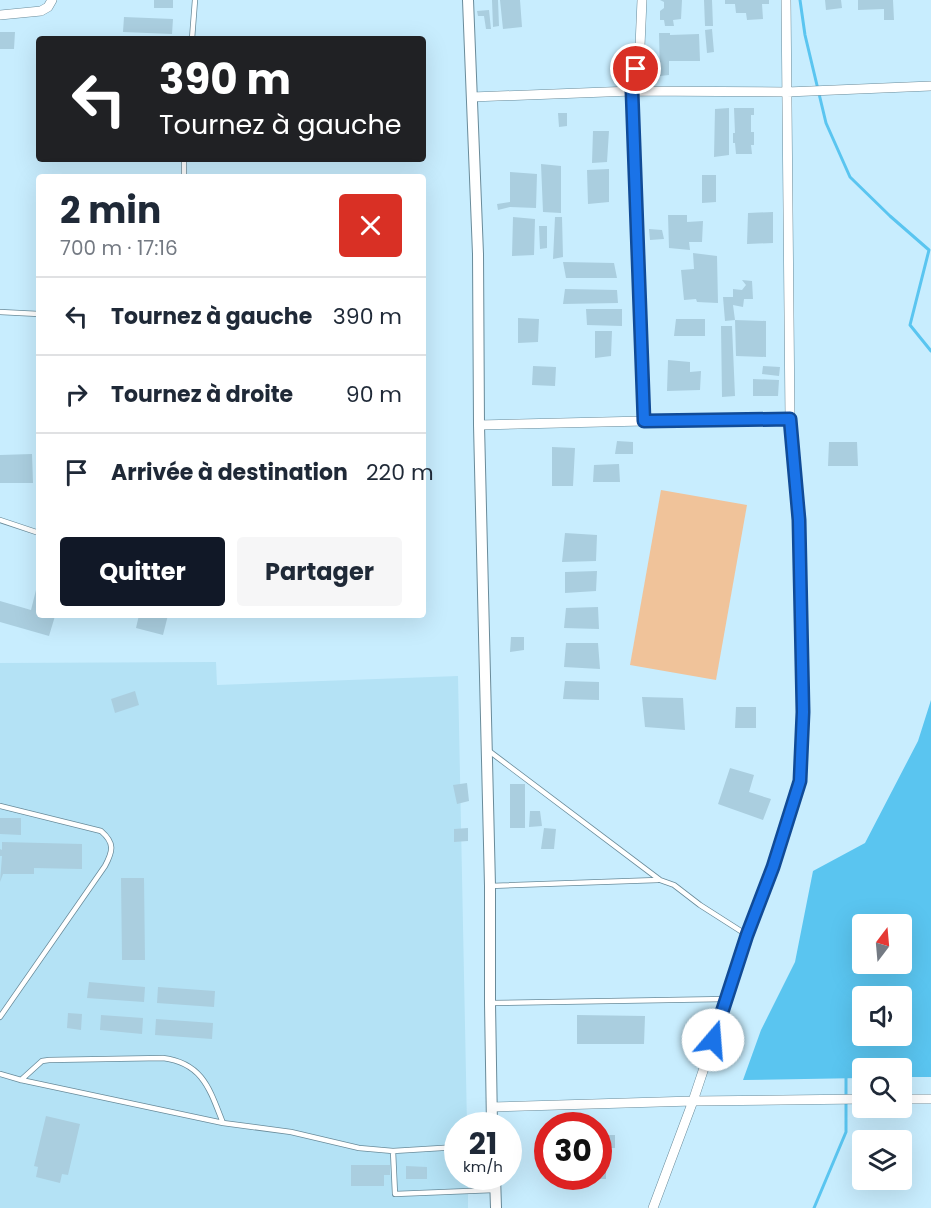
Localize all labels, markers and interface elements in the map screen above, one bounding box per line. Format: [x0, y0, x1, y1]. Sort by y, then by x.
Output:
pin [610, 43, 661, 94]
text: 390 m [159, 50, 291, 109]
icon: arrive [619, 52, 652, 85]
icon: left [60, 60, 138, 138]
text: Tournez à gauche [159, 106, 401, 143]
text: 2 min [60, 185, 161, 236]
button: close [339, 194, 402, 257]
text: 700 m · 17:16 [60, 234, 178, 262]
icon: left [60, 300, 93, 333]
text: Tournez à gauche [111, 301, 312, 332]
text: 390 m [333, 301, 402, 332]
icon: right [60, 378, 93, 411]
text: Tournez à droite [111, 379, 293, 410]
text: 90 m [346, 379, 402, 410]
icon: arrive [60, 456, 93, 489]
text: Arrivée à destination [111, 457, 348, 488]
text: 220 m [366, 457, 434, 488]
button: Quitter [60, 537, 225, 606]
button: Partager [237, 537, 402, 606]
north arrow [852, 914, 912, 974]
map controls [852, 914, 912, 1190]
button: sound [852, 986, 912, 1046]
position arrow [681, 1008, 745, 1072]
button: search [852, 1058, 912, 1118]
speed limit sign: 30 [534, 1112, 612, 1190]
text: 21 [469, 1122, 497, 1165]
button: layers [852, 1130, 912, 1190]
text: km/h [463, 1156, 503, 1177]

